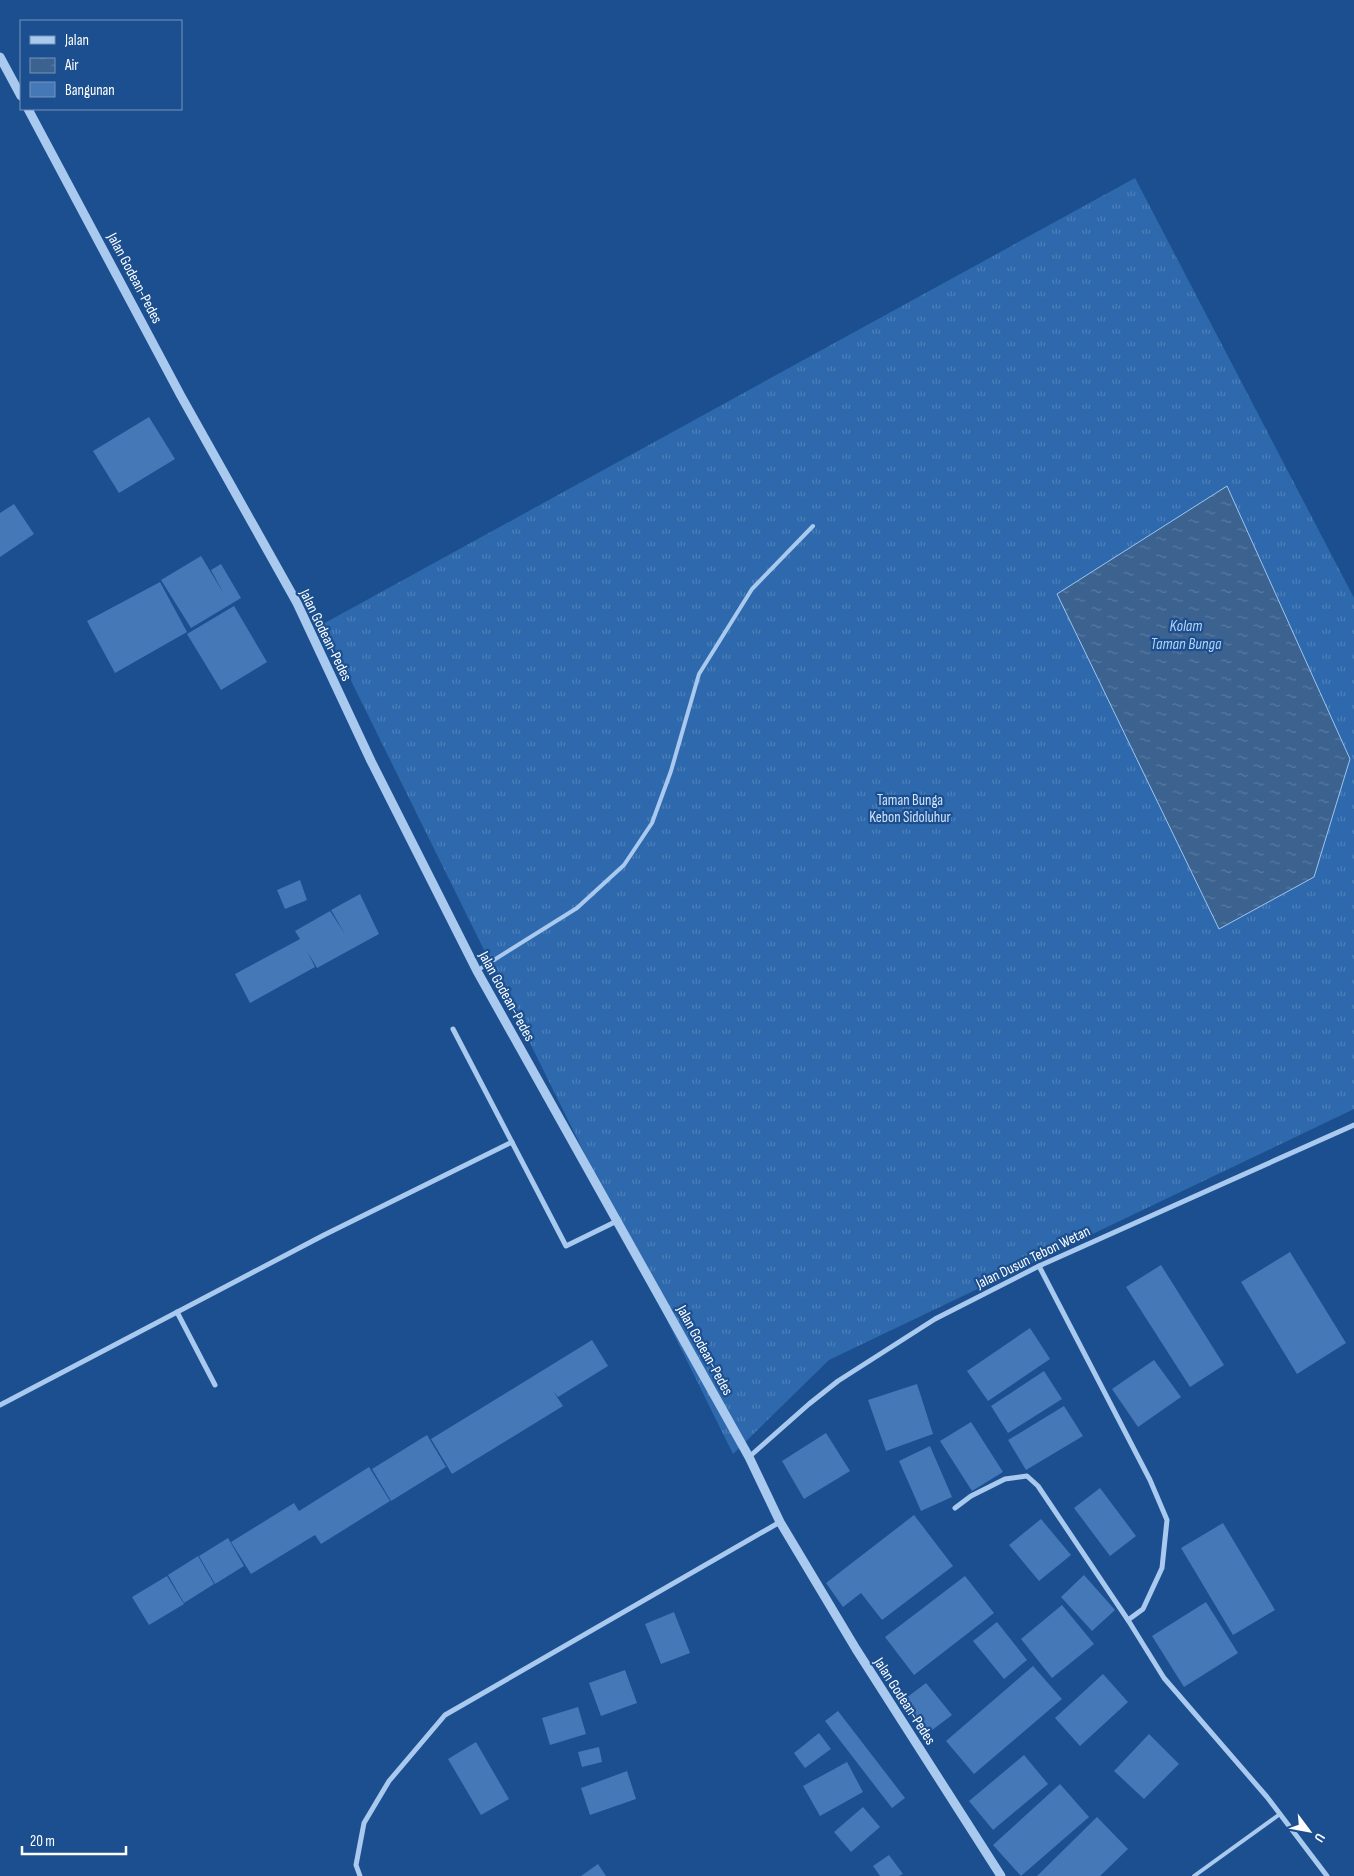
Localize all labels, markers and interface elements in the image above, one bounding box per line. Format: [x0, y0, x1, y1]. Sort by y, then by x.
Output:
legend [20, 20, 182, 110]
text: Jalan [64, 31, 89, 50]
text: Air [64, 56, 79, 75]
text: Bangunan [65, 81, 115, 100]
street label: Jalan Godean-Pedes [102, 229, 166, 327]
street label: Jalan Godean-Pedes [295, 585, 356, 684]
water label: Kolam Taman Bunga [1151, 617, 1222, 654]
park label: Taman Bunga Kebon Sidoluhur [869, 791, 951, 827]
street label: Jalan Godean-Pedes [474, 947, 539, 1045]
street label: Jalan Dusun Tebon Wetan [972, 1222, 1094, 1294]
street label: Jalan Godean-Pedes [672, 1301, 737, 1399]
street label: Jalan Godean-Pedes [869, 1653, 940, 1748]
north arrow [1284, 1806, 1334, 1856]
scale bar [22, 1824, 126, 1856]
text: U [1310, 1830, 1329, 1845]
text: 20 m [30, 1832, 55, 1851]

